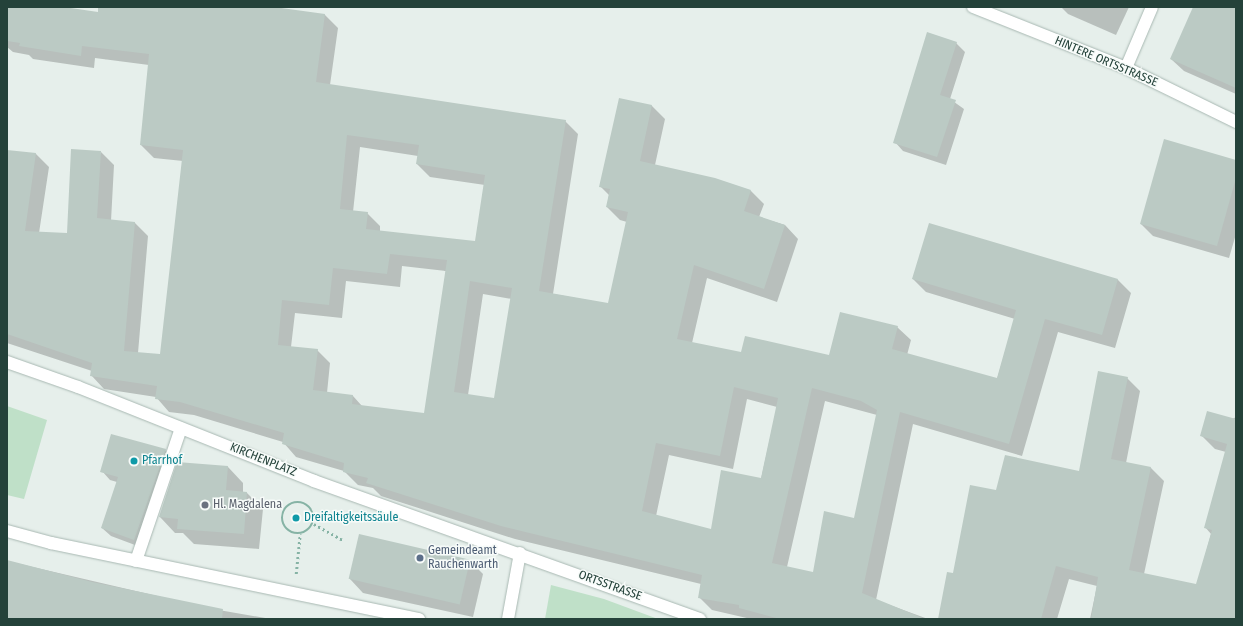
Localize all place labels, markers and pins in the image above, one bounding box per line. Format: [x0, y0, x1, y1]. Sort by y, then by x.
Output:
place label: Pfarrhof [142, 454, 182, 468]
marker: Pfarrhof [129, 456, 139, 466]
place label: Hl. Magdalena [213, 498, 282, 512]
marker: Hl. Magdalena [200, 500, 210, 510]
place label: Dreifaltigkeitssäule [304, 511, 398, 525]
marker: Dreifaltigkeitssäule [291, 513, 301, 523]
place label: Gemeindeamt Rauchenwarth [428, 544, 498, 572]
marker: Gemeindeamt Rauchenwarth [415, 553, 425, 563]

